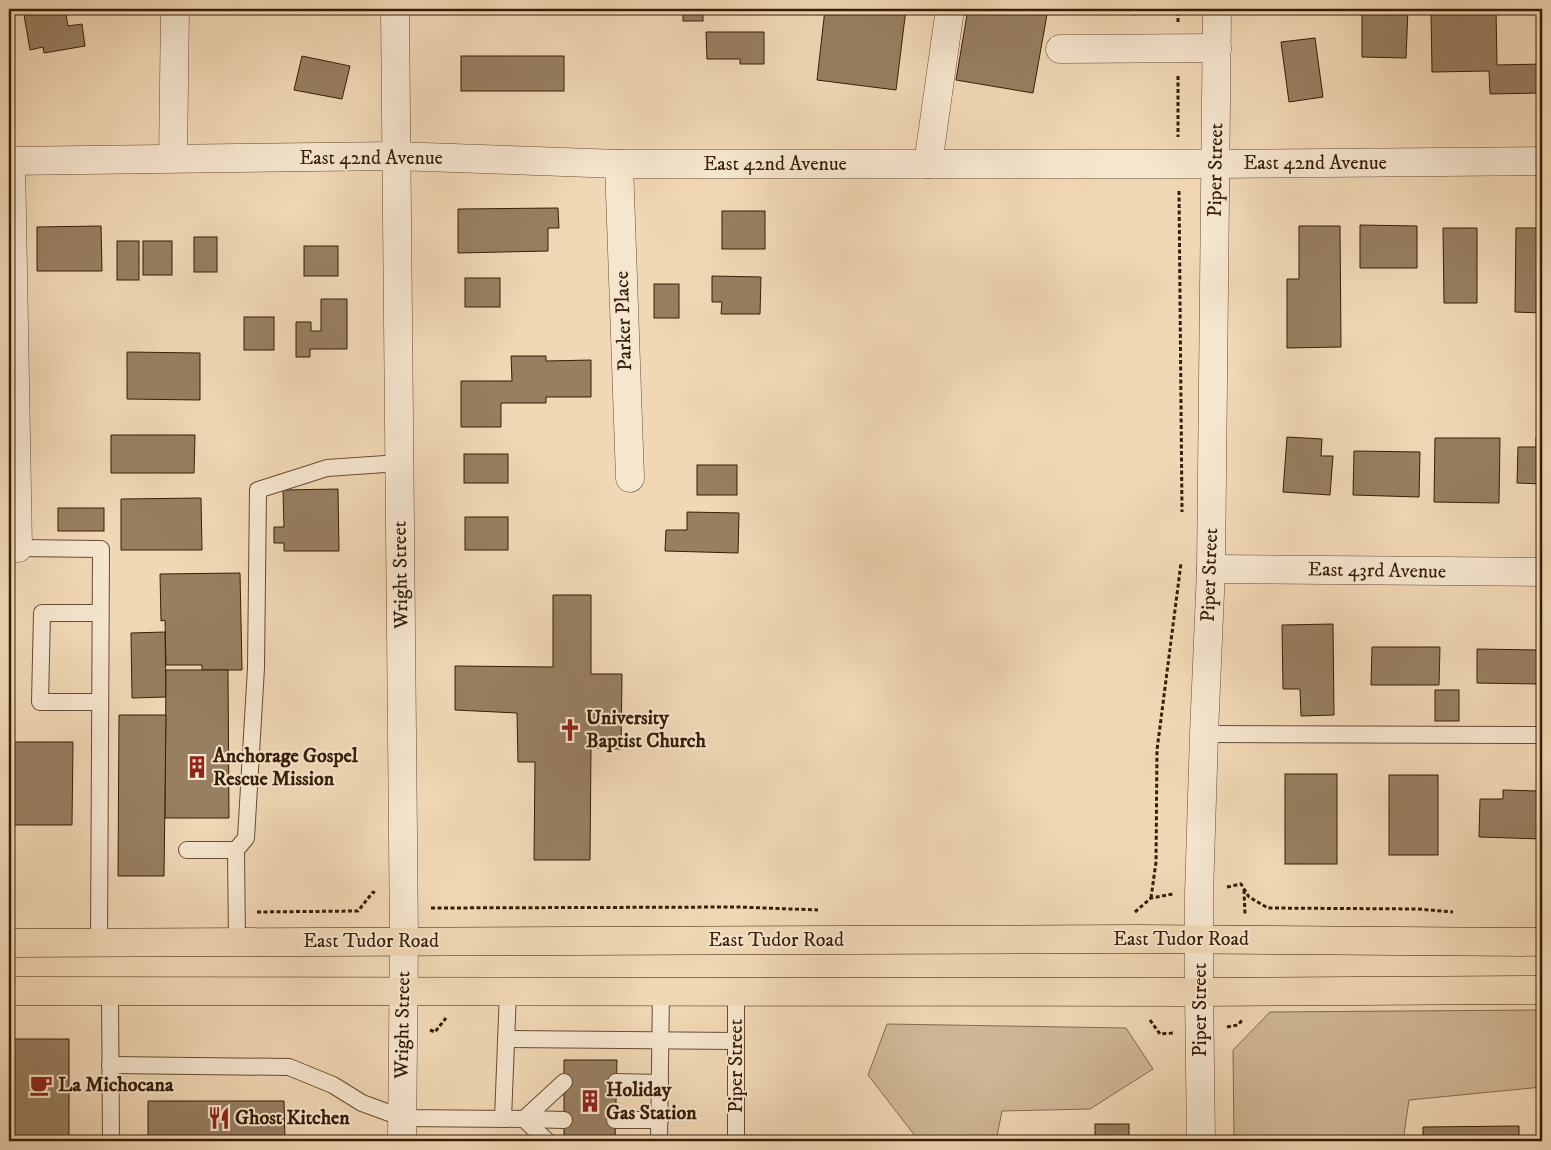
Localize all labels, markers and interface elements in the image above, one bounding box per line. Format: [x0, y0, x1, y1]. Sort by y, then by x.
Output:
street label: Piper Street [1203, 123, 1229, 217]
street label: East 42nd Avenue [299, 146, 443, 171]
street label: East 42nd Avenue [1243, 151, 1387, 176]
street label: East 42nd Avenue [703, 152, 847, 177]
street label: Parker Place [610, 271, 638, 371]
street label: Wright Street [388, 521, 414, 630]
street label: Piper Street [1196, 528, 1224, 622]
street label: East 43rd Avenue [1308, 557, 1446, 585]
place label: University Baptist Church [586, 706, 706, 754]
church icon: University Baptist Church [557, 717, 583, 743]
place label: Anchorage Gospel Rescue Mission [212, 744, 359, 792]
building icon: Anchorage Gospel Rescue Mission [184, 754, 210, 780]
street label: East Tudor Road [1113, 927, 1249, 952]
street label: East Tudor Road [708, 928, 844, 953]
street label: East Tudor Road [303, 929, 439, 954]
street label: Piper Street [1188, 963, 1213, 1057]
street label: Wright Street [390, 971, 416, 1080]
street label: Piper Street [724, 1019, 749, 1113]
cafe icon: La Michocana [28, 1072, 54, 1098]
place label: La Michocana [58, 1073, 174, 1098]
place label: Holiday Gas Station [606, 1078, 697, 1126]
building icon: Holiday Gas Station [577, 1088, 603, 1114]
restaurant icon: Ghost Kitchen [206, 1105, 232, 1131]
place label: Ghost Kitchen [235, 1106, 350, 1131]

